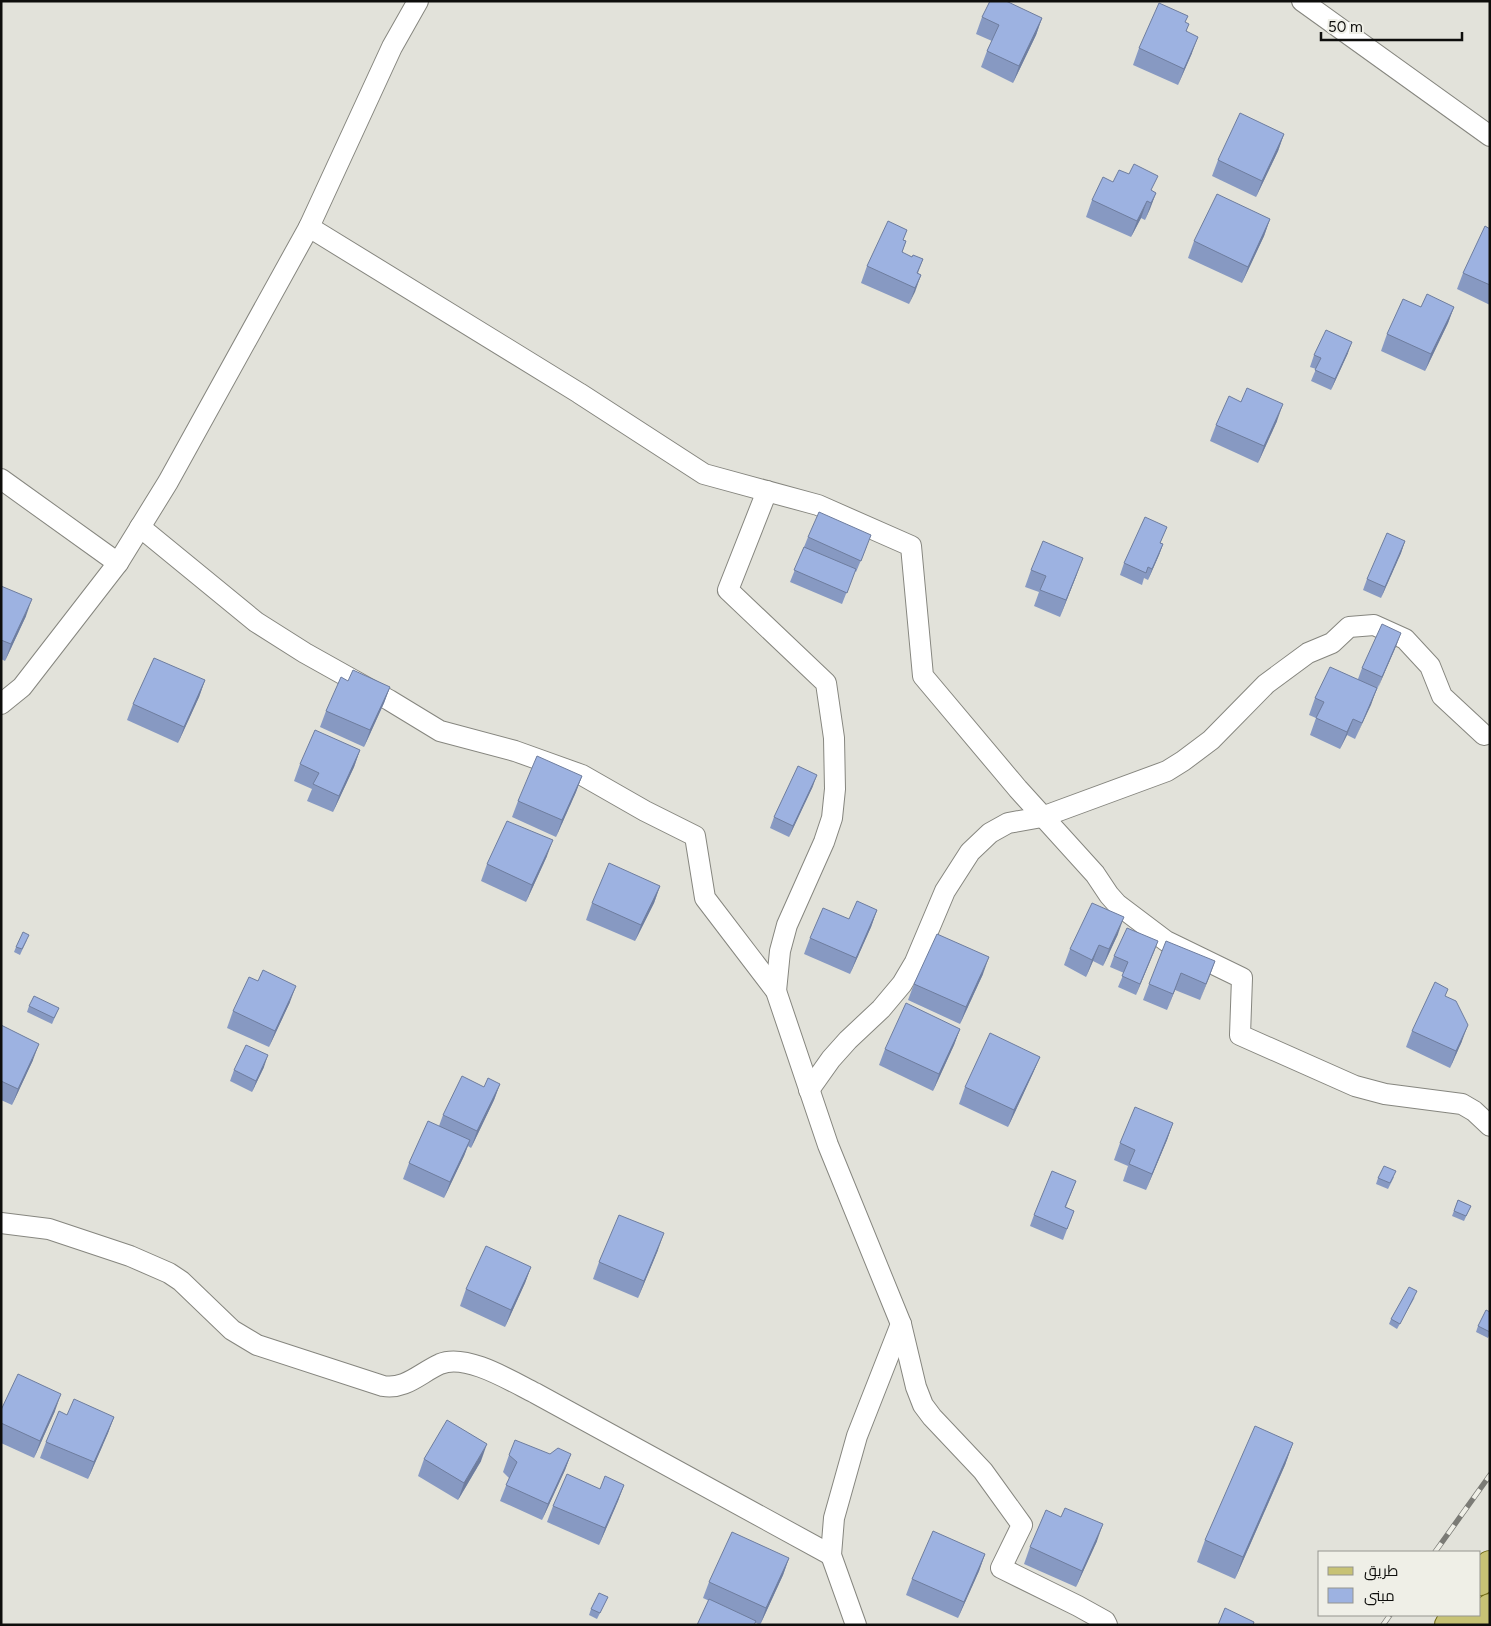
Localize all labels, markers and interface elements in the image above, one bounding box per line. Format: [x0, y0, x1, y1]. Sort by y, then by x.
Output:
scale bar [1321, 10, 1462, 42]
text: 50 m [1328, 18, 1363, 36]
legend [1318, 1551, 1481, 1616]
text: طريق [1364, 1562, 1398, 1581]
text: مبنى [1364, 1587, 1395, 1606]

